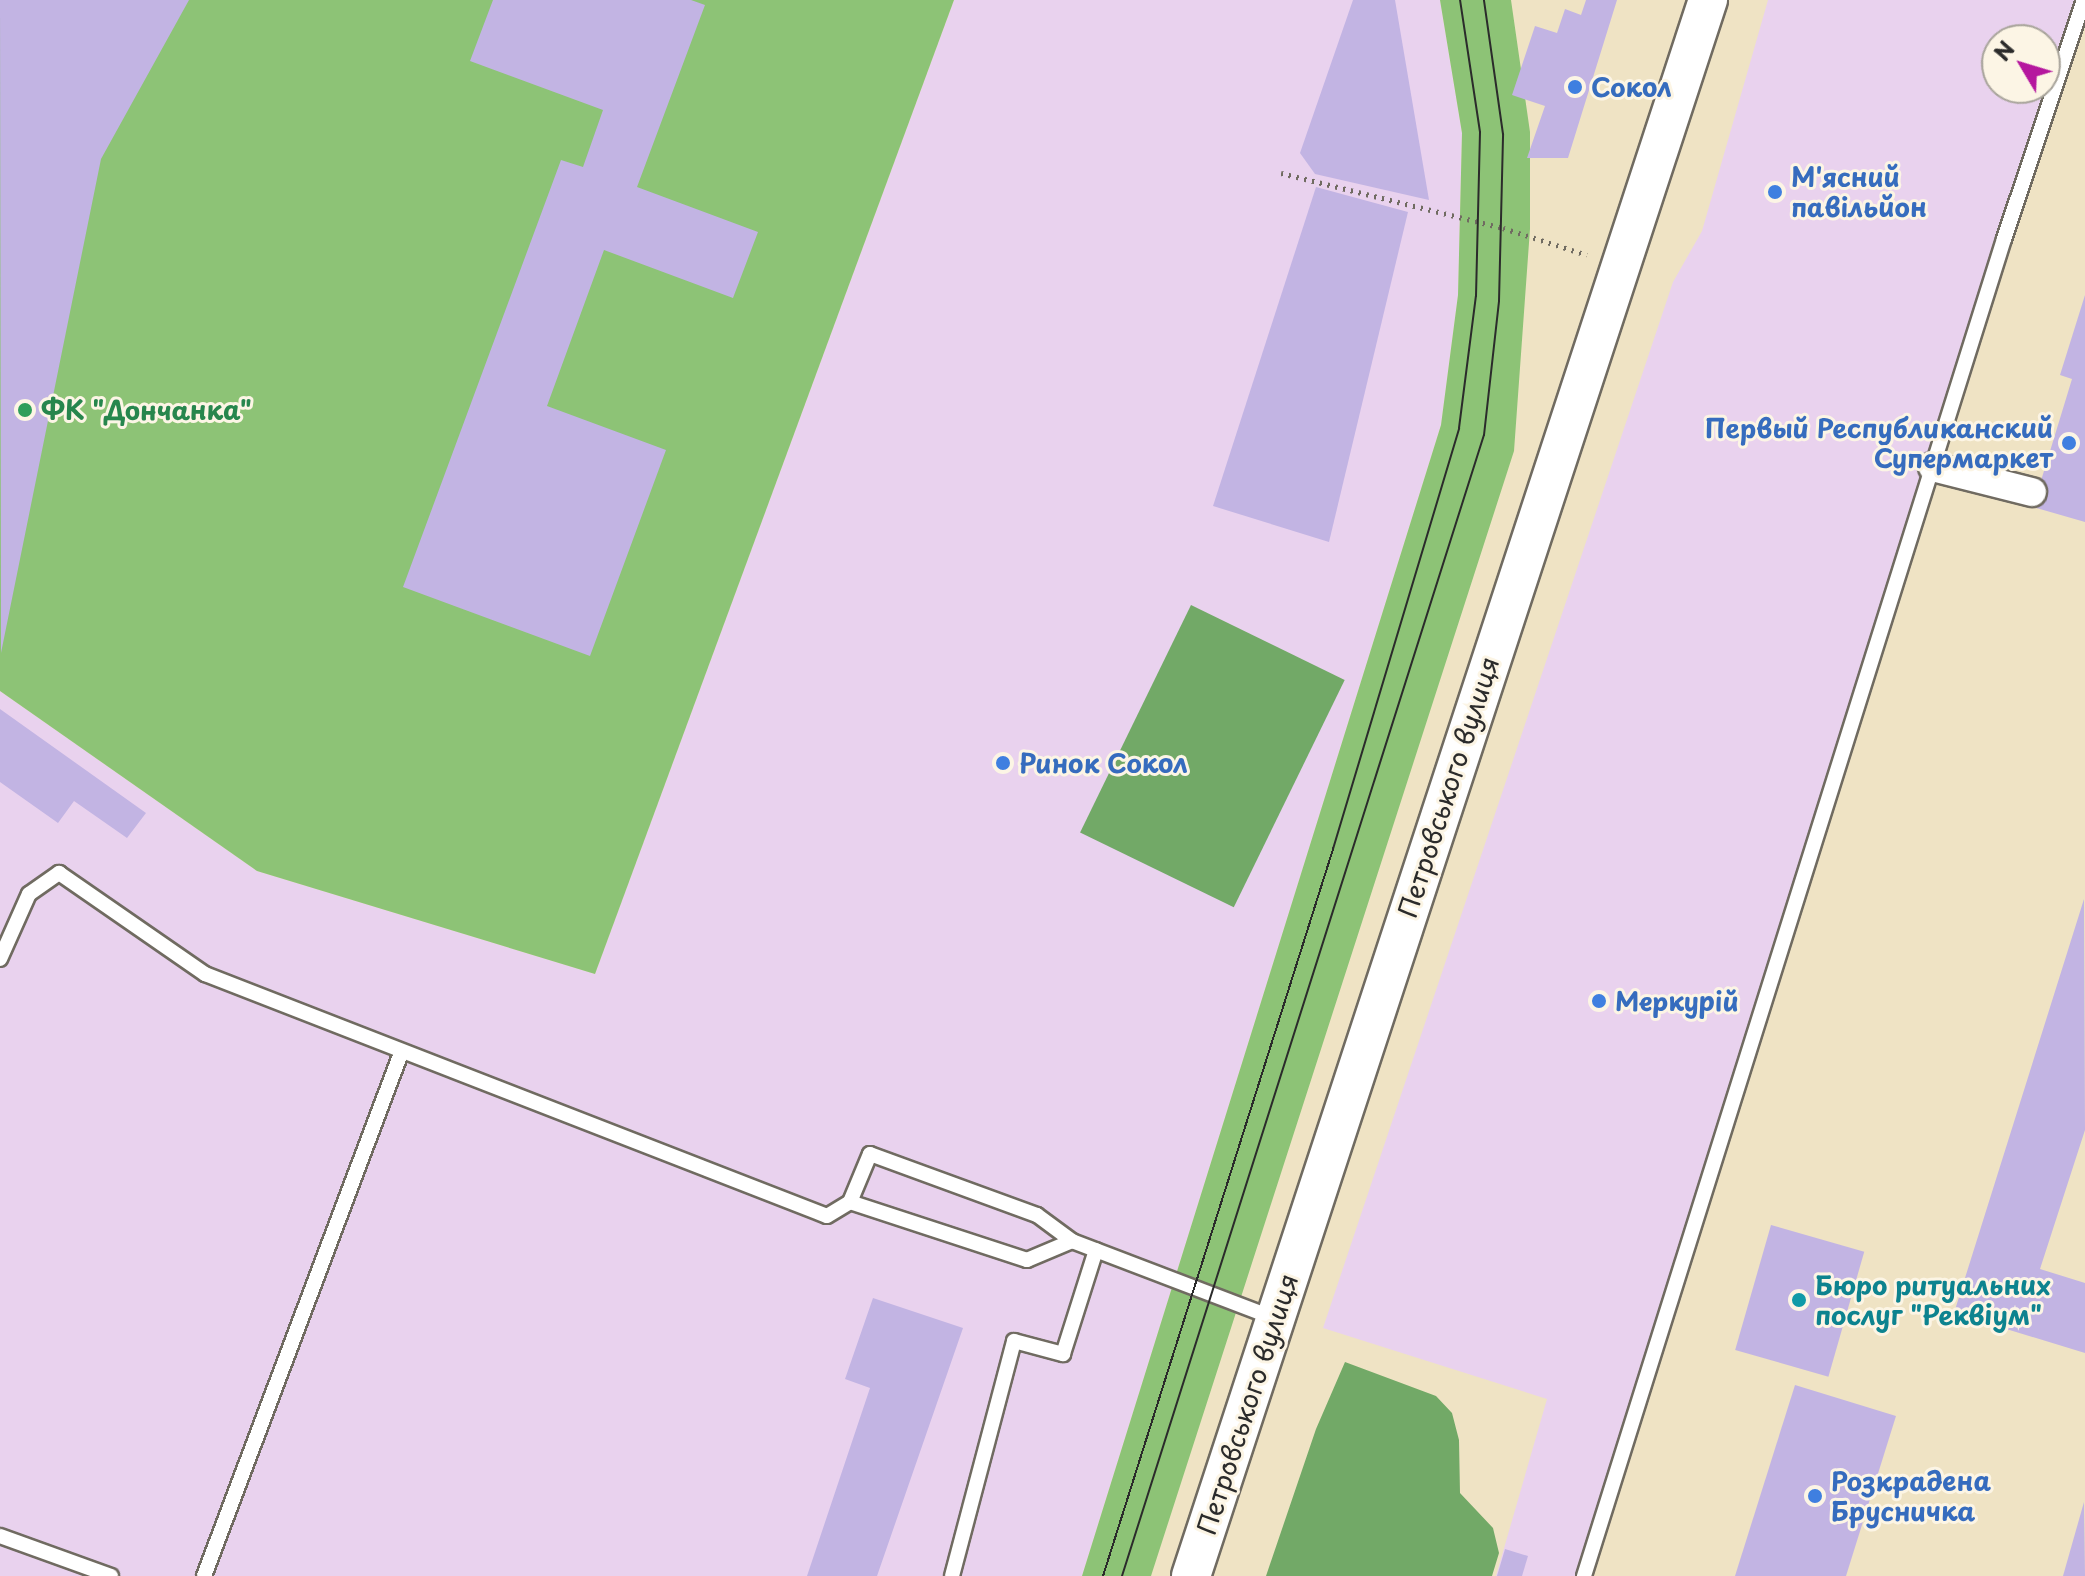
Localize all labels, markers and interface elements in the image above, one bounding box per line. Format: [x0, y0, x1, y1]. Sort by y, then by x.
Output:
north arrow [1981, 24, 2061, 104]
text: N [1985, 33, 2022, 67]
place label: Сокол [1591, 71, 1672, 103]
marker: Сокол [1566, 78, 1584, 96]
place label: М'ясний павільйон [1791, 161, 1927, 222]
marker: М'ясний павільйон [1766, 183, 1784, 201]
place label: ФК "Дончанка" [41, 394, 252, 426]
marker: ФК "Дончанка" [16, 401, 34, 419]
place label: Первый Республиканский Супермаркет [1705, 412, 2053, 474]
marker: Первый Республиканский Супермаркет [2060, 434, 2078, 452]
street label: Петровського вулиця [1391, 653, 1505, 921]
place label: Ринок Сокол [1019, 747, 1189, 779]
marker: Ринок Сокол [994, 754, 1012, 772]
place label: Меркурій [1615, 985, 1739, 1017]
marker: Меркурій [1590, 992, 1608, 1010]
place label: Бюро ритуальних послуг "Реквіум" [1815, 1269, 2052, 1330]
street label: Петровського вулиця [1190, 1270, 1304, 1538]
marker: Бюро ритуальних послуг "Реквіум" [1790, 1291, 1808, 1309]
place label: Розкрадена Брусничка [1831, 1465, 1991, 1526]
marker: Розкрадена Брусничка [1806, 1487, 1824, 1505]

